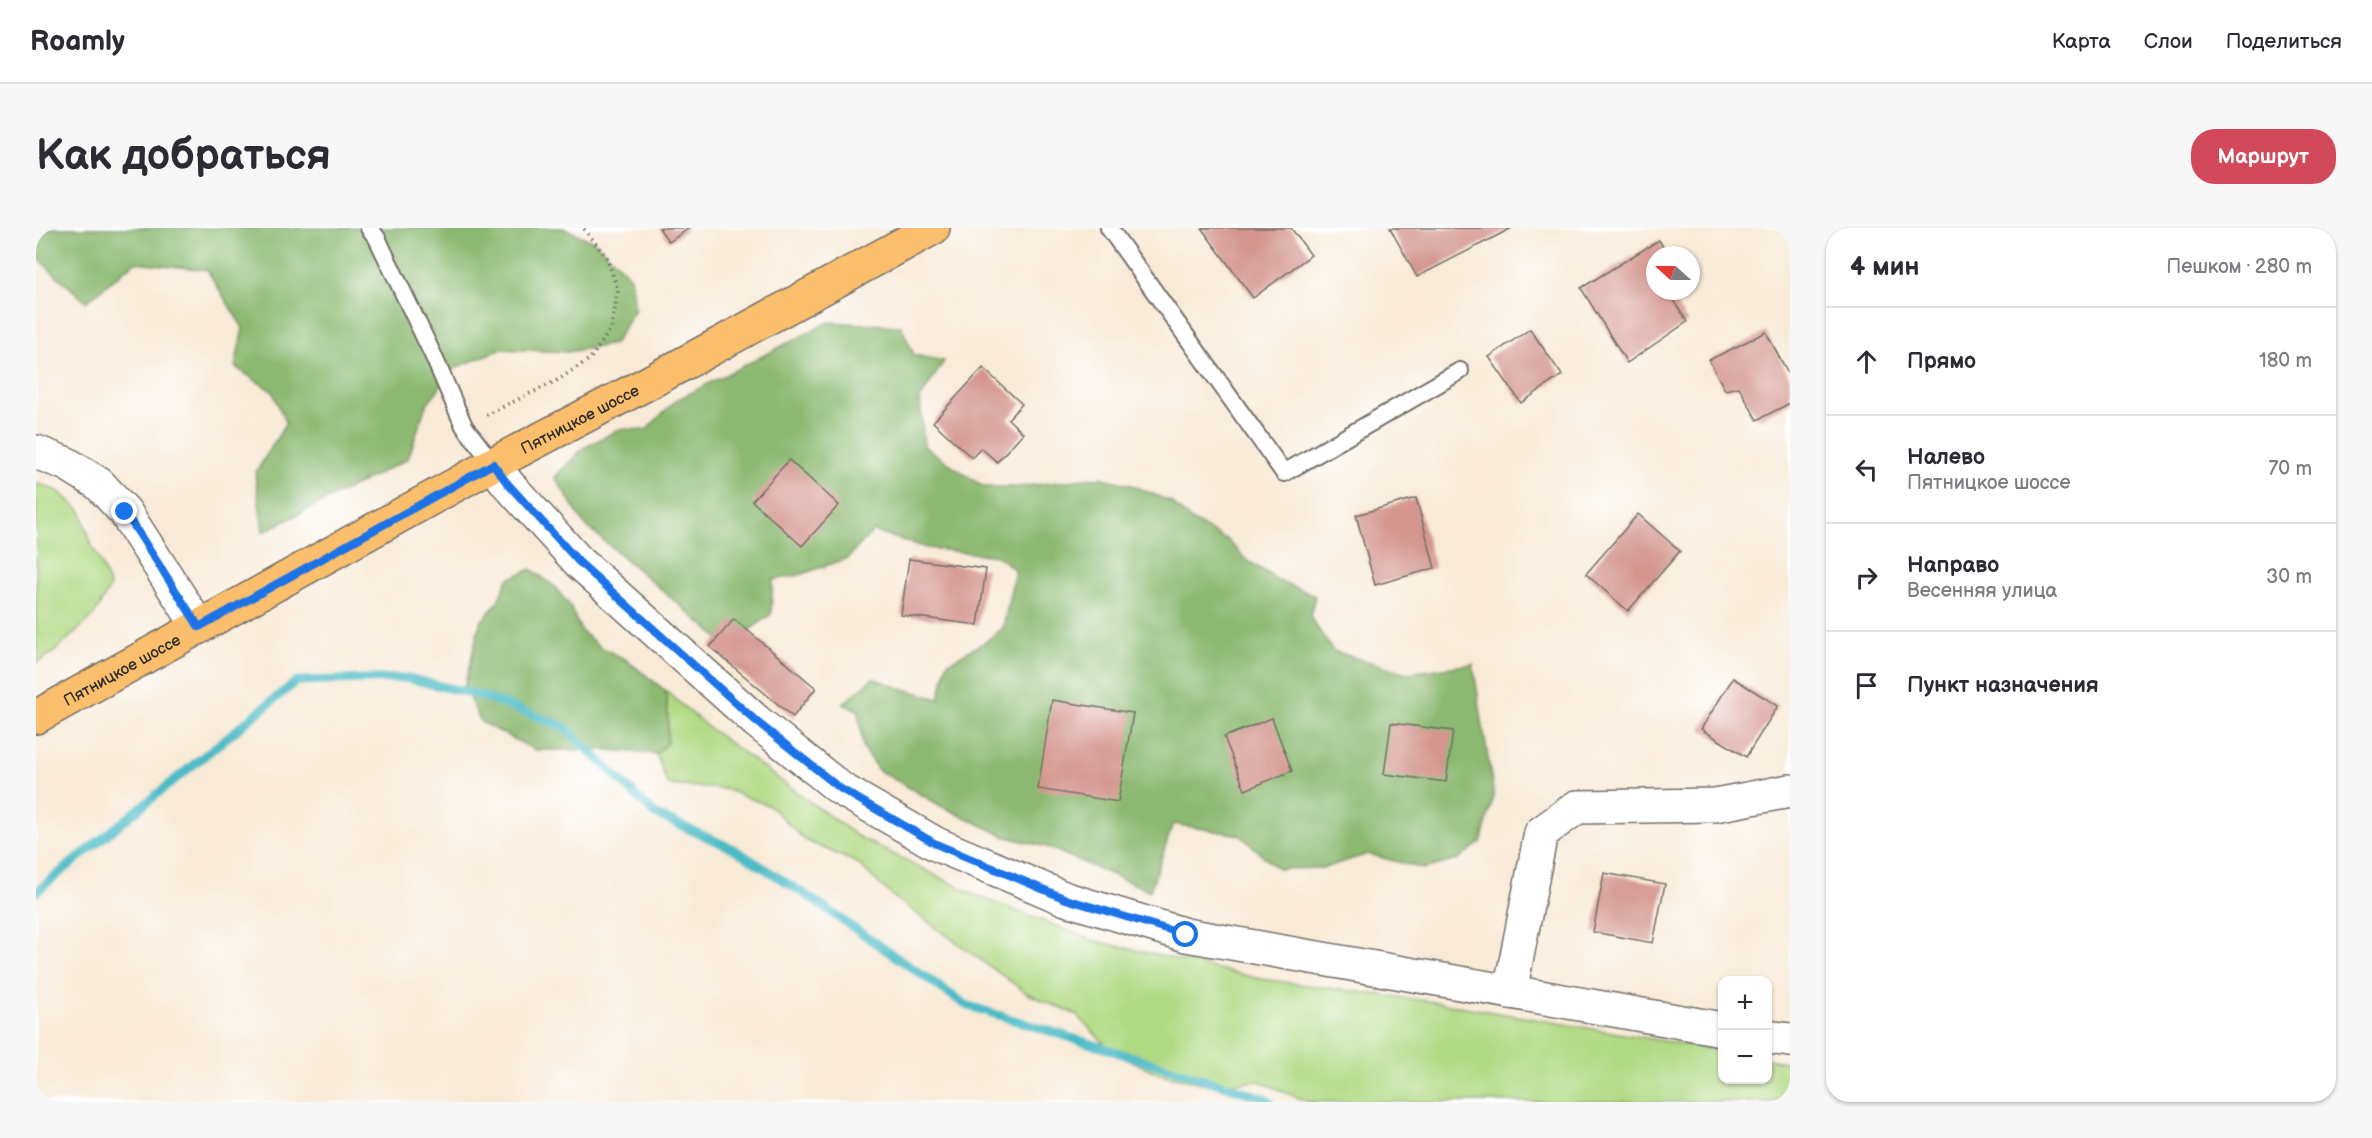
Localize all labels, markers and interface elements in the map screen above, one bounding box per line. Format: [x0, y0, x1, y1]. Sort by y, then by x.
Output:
text: Roamly [30, 25, 125, 58]
text: Карта [2052, 29, 2111, 54]
text: Слои [2144, 29, 2193, 54]
text: Поделиться [2226, 29, 2342, 54]
button: Маршрут [2191, 129, 2336, 184]
text: Как добраться [36, 131, 331, 182]
north arrow [1646, 246, 1700, 300]
text: 4 мин [1850, 252, 1919, 283]
text: Пешком · 280 m [2166, 255, 2312, 279]
icon: ahead [1850, 345, 1883, 378]
text: Прямо [1907, 348, 1976, 375]
text: 180 m [2259, 349, 2312, 373]
street label: Пятницкое шоссе [518, 381, 643, 459]
text: Налево [1907, 444, 1985, 471]
icon: left [1850, 453, 1883, 486]
text: 70 m [2268, 457, 2312, 481]
text: Пятницкое шоссе [1907, 471, 2071, 495]
route end [111, 498, 137, 524]
text: Направо [1907, 552, 1999, 579]
icon: right [1850, 561, 1883, 594]
text: 30 m [2266, 565, 2312, 589]
text: Весенняя улица [1907, 579, 2057, 603]
street label: Пятницкое шоссе [61, 631, 184, 711]
icon: arrive [1850, 669, 1883, 702]
text: Пункт назначения [1907, 672, 2099, 699]
route start [1172, 921, 1198, 947]
map controls [1718, 976, 1772, 1084]
button: + [1718, 976, 1772, 1030]
button: − [1718, 1030, 1772, 1084]

